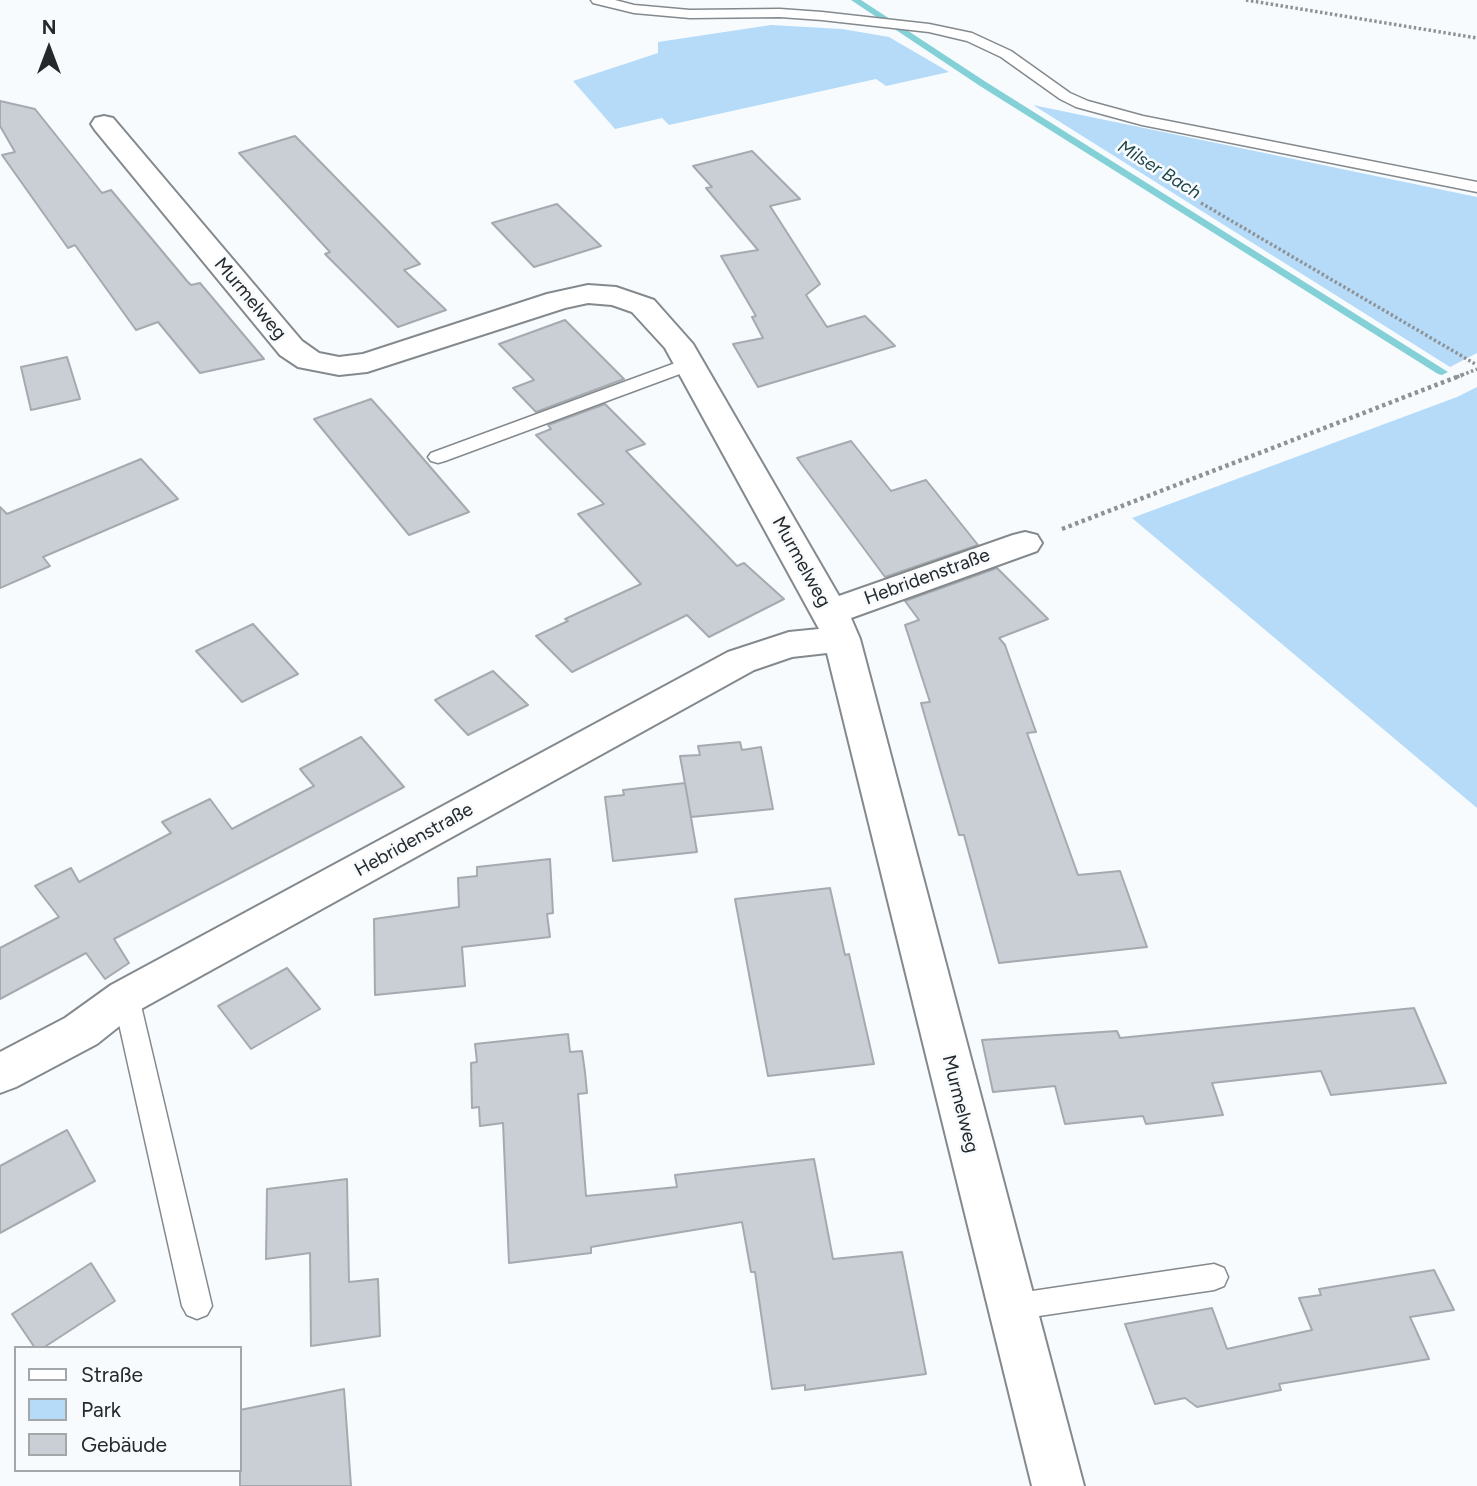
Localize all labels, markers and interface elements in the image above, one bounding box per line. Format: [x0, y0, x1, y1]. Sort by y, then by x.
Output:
north arrow [14, 14, 84, 84]
text: N [42, 16, 56, 39]
water label: Milser Bach [1114, 136, 1204, 204]
street label: Murmelweg [209, 253, 291, 345]
street label: Murmelweg [767, 513, 835, 611]
street label: Hebridenstraße [861, 544, 993, 610]
street label: Hebridenstraße [351, 798, 477, 882]
street label: Murmelweg [937, 1053, 983, 1155]
legend [14, 1346, 242, 1472]
text: Straße [81, 1362, 143, 1387]
text: Park [81, 1397, 121, 1422]
text: Gebäude [81, 1432, 167, 1457]

